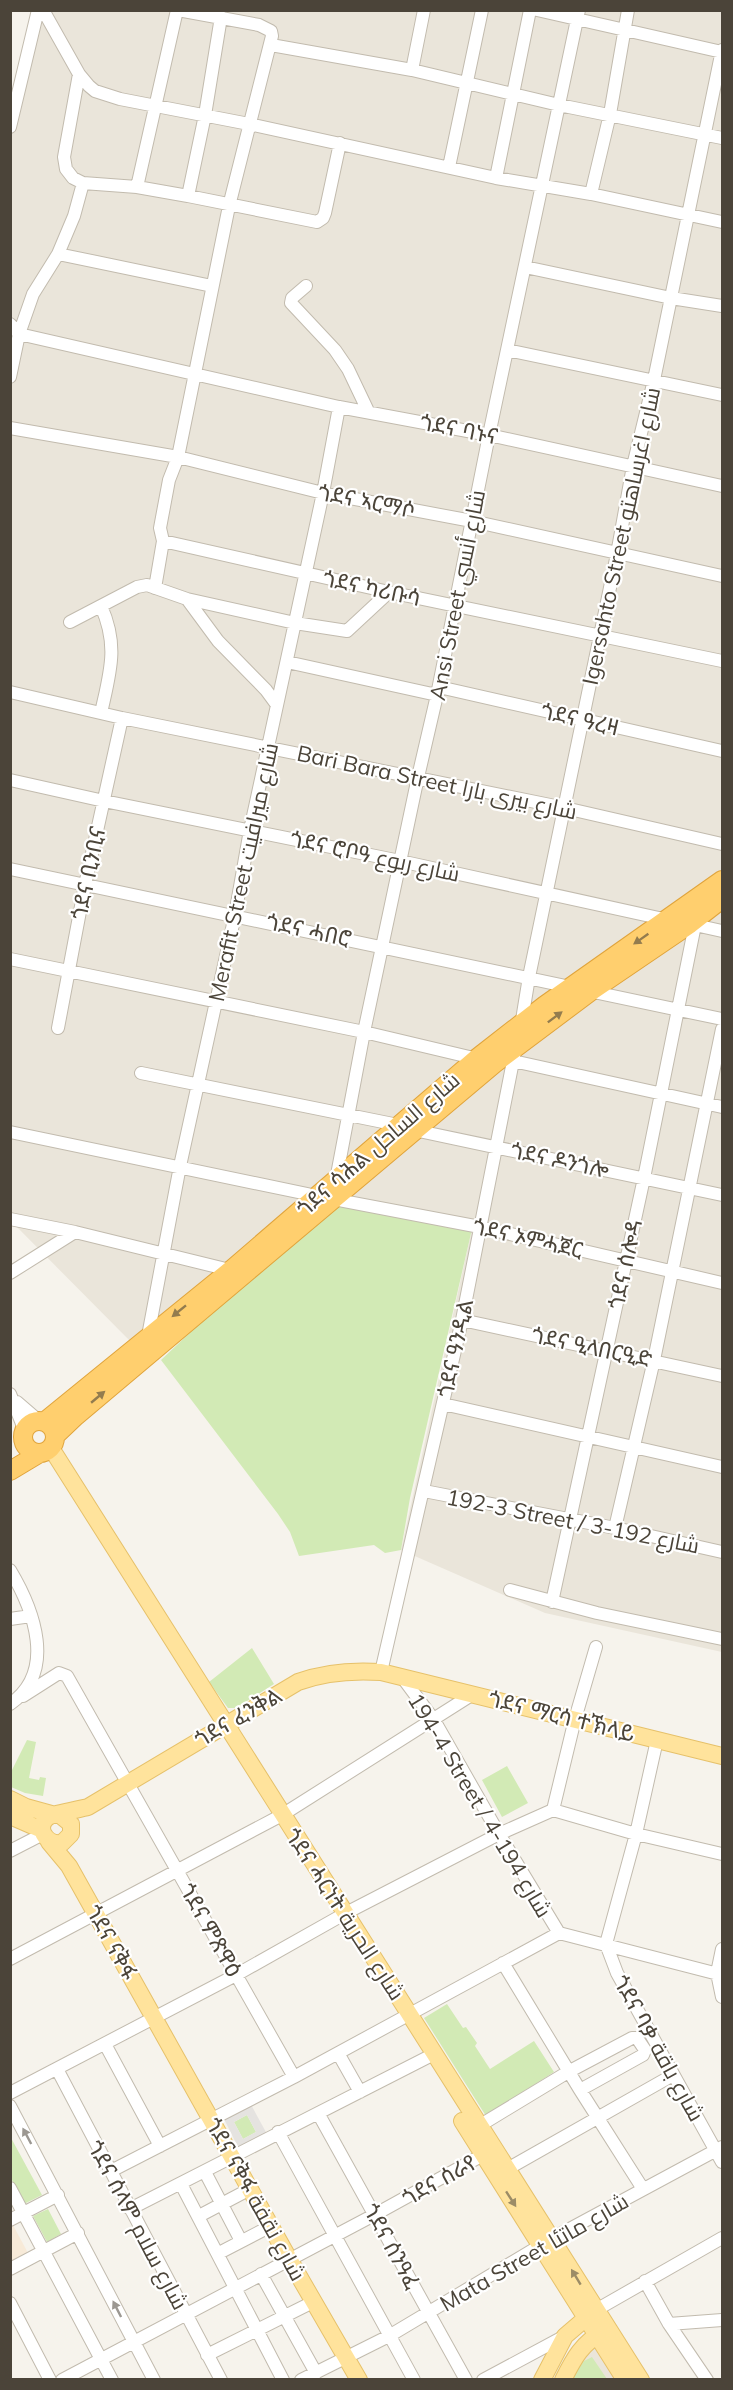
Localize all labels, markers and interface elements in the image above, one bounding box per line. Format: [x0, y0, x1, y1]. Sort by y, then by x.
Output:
street label: Igersahto Street شارع اغرساهتو [576, 385, 667, 688]
street label: ጎደና ባኑና [418, 408, 500, 450]
street label: ጎደና ኣርማሶ [316, 478, 418, 524]
street label: Ansi Street شارع أنسي [423, 487, 494, 703]
street label: ጎደና ካሪቡሳ [321, 564, 423, 612]
street label: ጎደና ዓረዛ [538, 696, 622, 742]
street label: Bari Bara Street شارع بيرى بارا [294, 739, 580, 826]
street label: Merafit Street شارع ميرافيت [202, 740, 285, 1004]
street label: ጎደና ቢንቢና [64, 824, 112, 922]
street label: ጎደና ሮቦዓ شارع ربوع [288, 824, 462, 889]
street label: ጎደና ሓበሮ [264, 907, 354, 953]
one-way arrow [634, 933, 650, 945]
one-way arrow [548, 1012, 563, 1024]
street label: ጎደና ሳሕል شارع الساحل [291, 1066, 466, 1223]
street label: ጎደና ዶንጎሎ [508, 1136, 612, 1184]
street label: ጎደና ኦምሓጀር [470, 1212, 586, 1264]
street label: ጎደና ሰሎዳ [602, 1216, 648, 1312]
street label: ጎደና ዓንዲል [431, 1296, 479, 1400]
one-way arrow [171, 1305, 187, 1318]
street label: ጎደና ዒላበርዒድ [529, 1321, 655, 1373]
one-way arrow [91, 1391, 106, 1403]
street label: 192-3 Street / شارع 192-3 [444, 1483, 702, 1560]
street label: ጎደና ፈንቅል [189, 1681, 287, 1753]
street label: ጎደና ማርሳ ተኽላይ [486, 1684, 638, 1748]
street label: 194-4 Street / شارع 194-4 [401, 1688, 558, 1923]
street label: ጎደና ሓርነት شارع الحرية [278, 1823, 411, 2006]
street label: ጎደና ምጽዋዕ [174, 1878, 248, 1982]
street label: ጎደና ናቅፋ [80, 1900, 144, 1985]
street label: ጎደና ባቃ شارع باقة [606, 1970, 711, 2126]
street label: ጎደና ናቅፋ شارع نقفة [199, 2112, 312, 2286]
one-way arrow [22, 2127, 32, 2144]
street label: ጎደና ሰላም شارع سلام [80, 2136, 194, 2315]
street label: ጎደና ሰራየ [397, 2148, 481, 2212]
street label: Mata Street شارع ماتئا [435, 2187, 634, 2318]
one-way arrow [505, 2191, 517, 2207]
street label: ጎደና ሰንዓፈ [357, 2198, 427, 2294]
one-way arrow [571, 2268, 581, 2285]
one-way arrow [112, 2300, 122, 2317]

